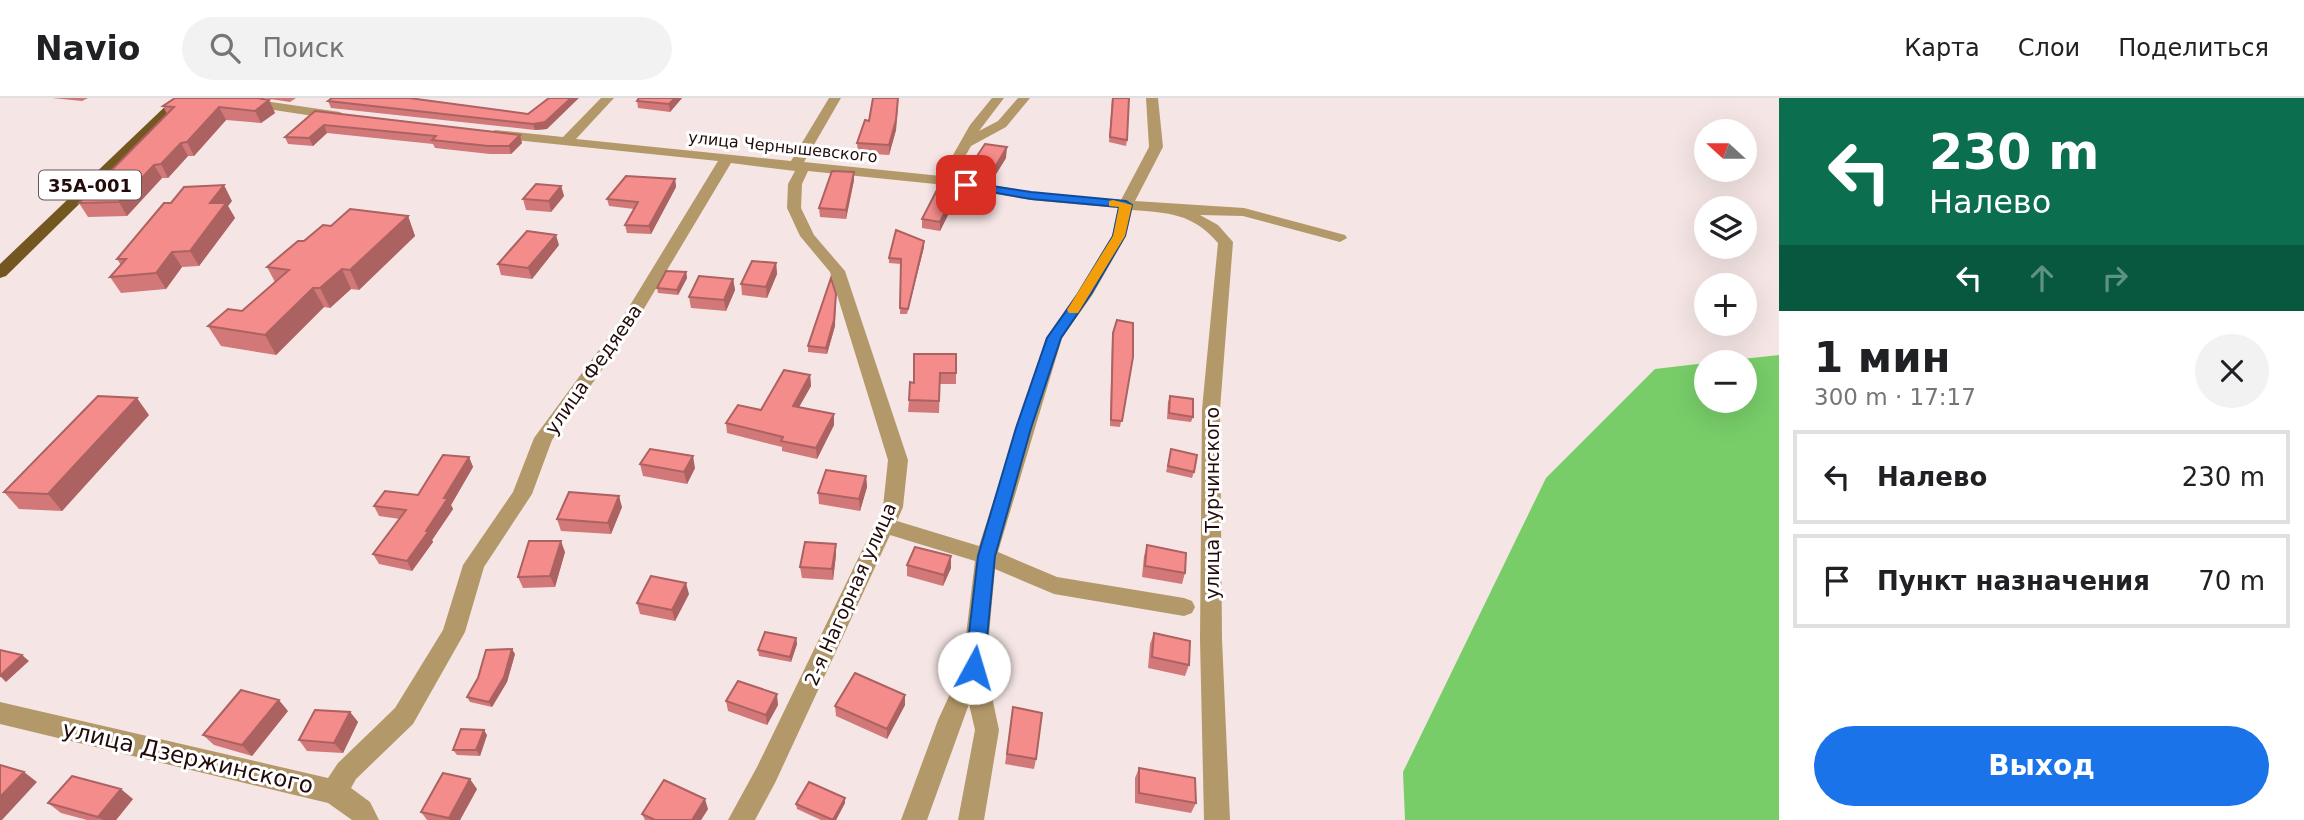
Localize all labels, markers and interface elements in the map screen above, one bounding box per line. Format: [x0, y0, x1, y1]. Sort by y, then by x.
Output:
search box [182, 17, 672, 80]
text: Navio [35, 29, 140, 68]
icon: search [206, 29, 244, 67]
text: Поиск [262, 33, 345, 63]
text: Карта [1904, 34, 1980, 62]
text: Слои [2018, 34, 2080, 62]
text: Поделиться [2118, 34, 2269, 62]
north arrow [1694, 119, 1757, 182]
map controls [1694, 119, 1757, 413]
text: 230 m [1929, 124, 2099, 181]
icon: left [1814, 126, 1905, 217]
street label: улица Чернышевского [687, 128, 879, 166]
pin [936, 155, 996, 215]
icon: arrive [947, 166, 985, 204]
road number: 35А-001 [39, 170, 141, 200]
text: Налево [1929, 183, 2051, 221]
button: layers [1694, 196, 1757, 259]
icon: left [1950, 259, 1988, 297]
icon: ahead [2023, 259, 2061, 297]
icon: right [2096, 259, 2134, 297]
button: + [1694, 273, 1757, 336]
street label: улица Федяева [540, 300, 646, 438]
text: 1 мин [1814, 333, 1951, 382]
button: close [2195, 334, 2269, 408]
button: − [1694, 350, 1757, 413]
text: 300 m · 17:17 [1814, 384, 1976, 410]
street label: улица Турчинского [1201, 407, 1223, 599]
icon: left [1818, 458, 1856, 496]
text: Налево [1877, 462, 1987, 492]
text: 230 m [2182, 462, 2265, 492]
street label: 2-я Нагорная улица [800, 499, 900, 689]
icon: arrive [1818, 562, 1856, 600]
text: Пункт назначения [1877, 566, 2150, 596]
text: 70 m [2198, 566, 2265, 596]
position arrow [937, 631, 1011, 705]
street label: улица Дзержинского [60, 715, 316, 799]
button: Выход [1814, 726, 2269, 806]

